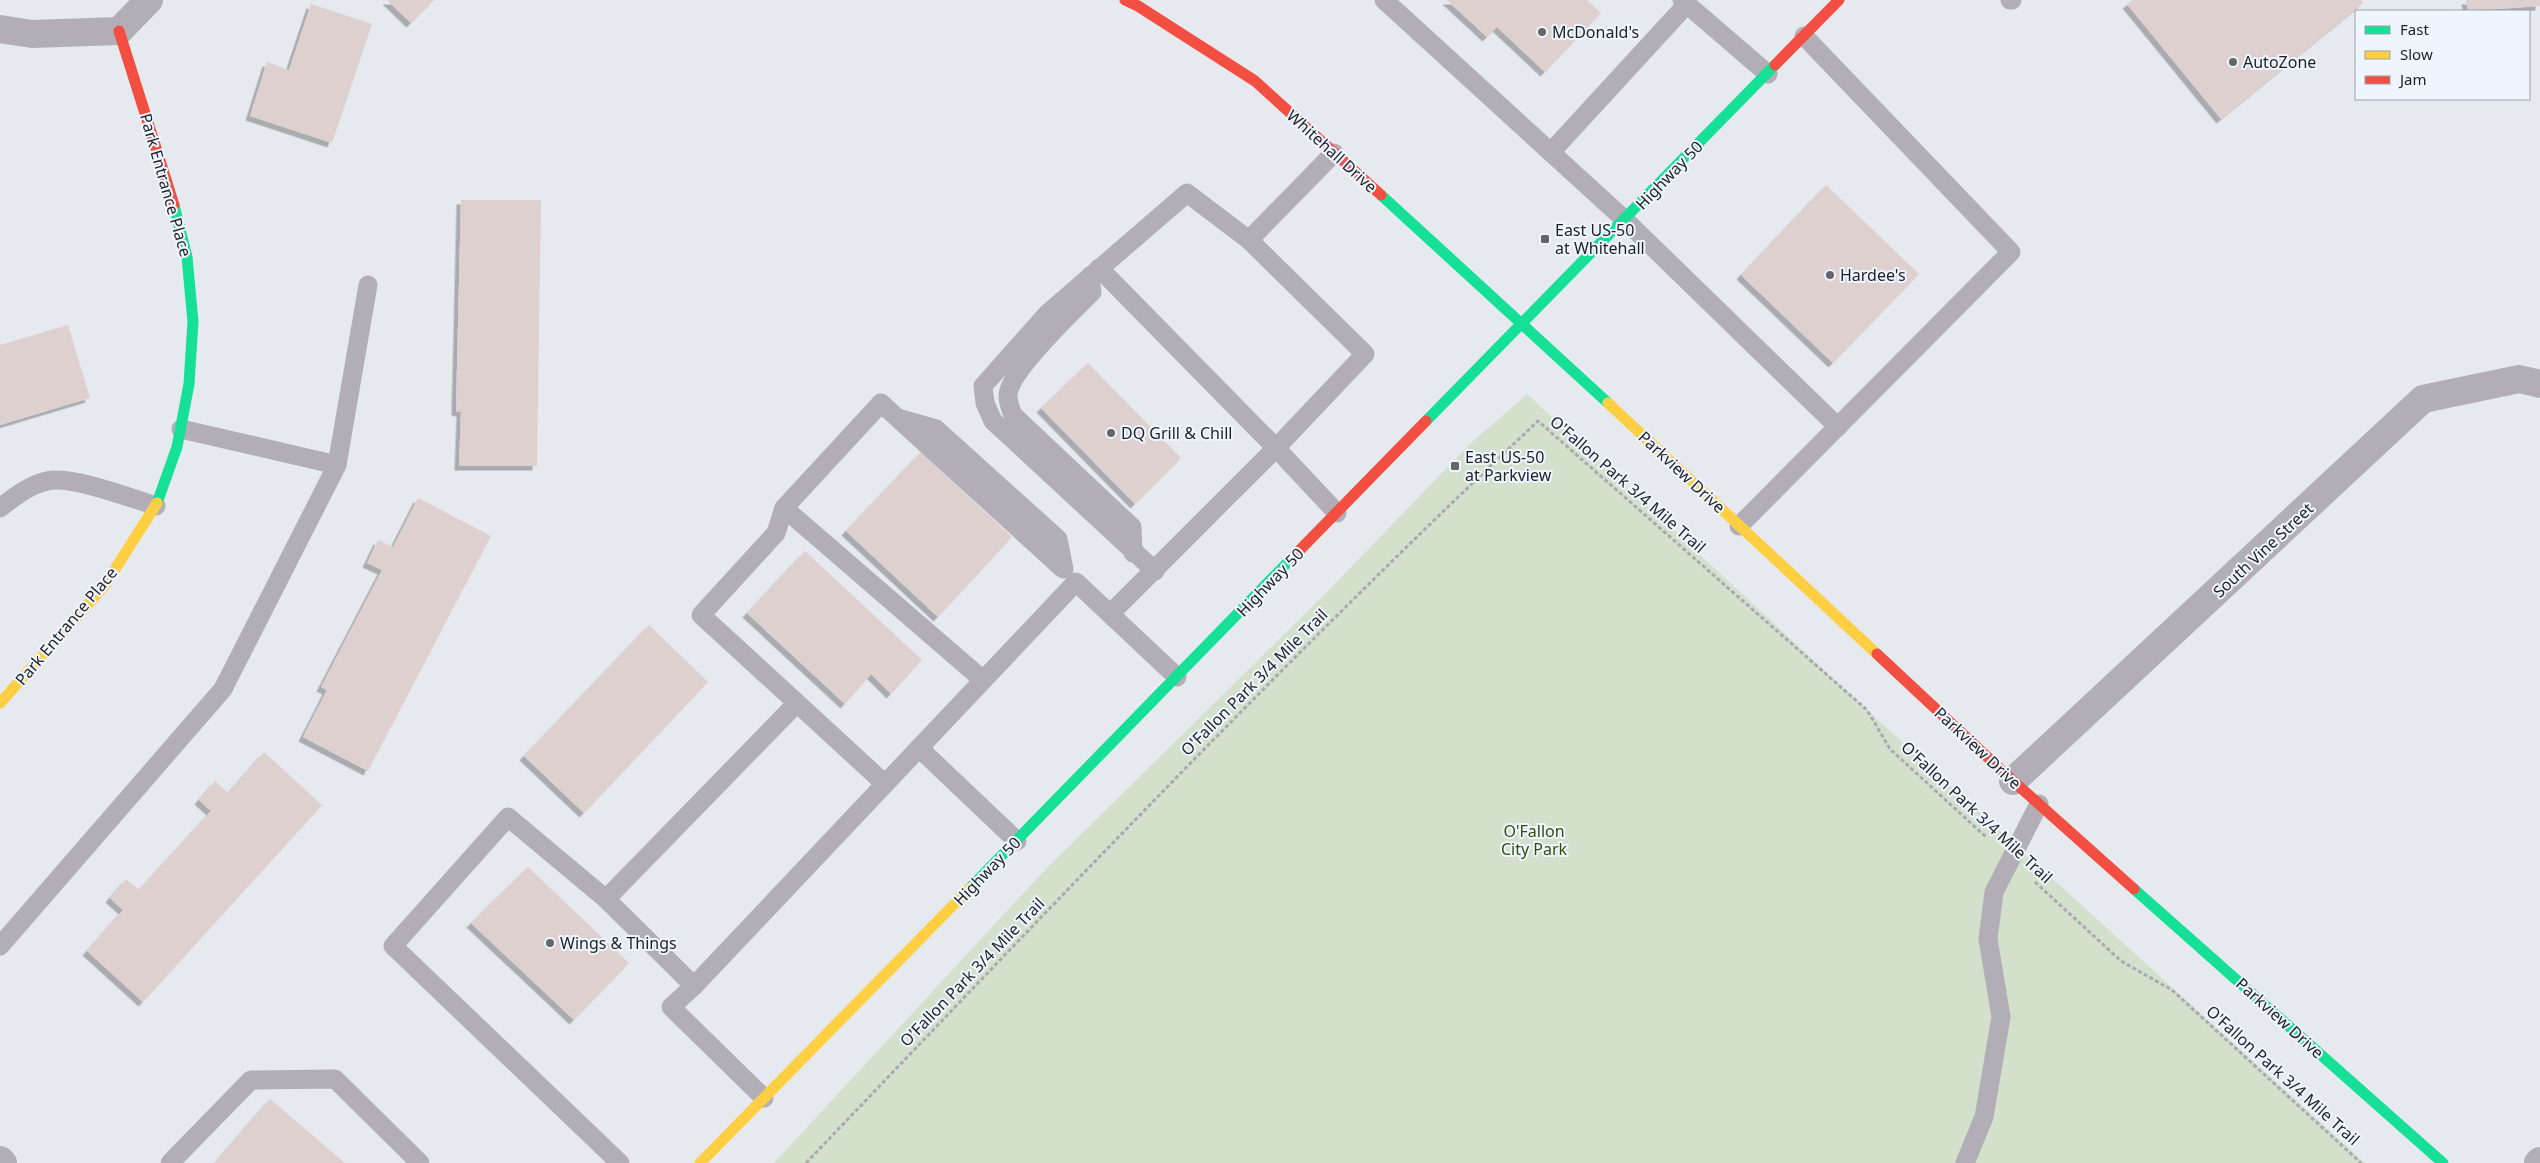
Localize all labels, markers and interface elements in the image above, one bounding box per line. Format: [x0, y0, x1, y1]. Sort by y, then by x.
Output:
legend [2355, 10, 2530, 100]
text: Fast [2400, 19, 2429, 39]
place label: McDonald's [1552, 21, 1639, 43]
marker: McDonald's [1536, 26, 1548, 38]
text: Slow [2400, 44, 2433, 64]
place label: AutoZone [2243, 51, 2316, 73]
marker: AutoZone [2227, 56, 2239, 68]
text: Jam [2398, 69, 2427, 89]
street label: Whitehall Drive [1282, 105, 1382, 197]
street label: Park Entrance Place [135, 111, 197, 259]
street label: Highway 50 [1631, 136, 1707, 214]
place label: East US-50 at Whitehall [1555, 219, 1645, 259]
marker: East US-50 at Whitehall [1539, 233, 1551, 245]
place label: Hardee's [1840, 264, 1906, 286]
marker: Hardee's [1824, 269, 1836, 281]
street label: O'Fallon Park 3/4 Mile Trail [1546, 410, 1710, 558]
place label: DQ Grill & Chill [1121, 422, 1232, 444]
street label: Parkview Drive [1634, 426, 1730, 518]
marker: DQ Grill & Chill [1105, 427, 1117, 439]
place label: East US-50 at Parkview [1465, 446, 1552, 486]
marker: East US-50 at Parkview [1449, 460, 1461, 472]
street label: South Vine Street [2208, 498, 2318, 602]
street label: Highway 50 [1232, 543, 1308, 621]
street label: Park Entrance Place [10, 562, 122, 690]
street label: O'Fallon Park 3/4 Mile Trail [1176, 604, 1332, 760]
street label: Parkview Drive [1930, 702, 2026, 794]
street label: O'Fallon Park 3/4 Mile Trail [1897, 736, 2057, 888]
park label: O'Fallon City Park [1501, 820, 1568, 860]
street label: Highway 50 [949, 832, 1025, 910]
street label: O'Fallon Park 3/4 Mile Trail [895, 893, 1049, 1051]
place label: Wings & Things [560, 932, 677, 954]
marker: Wings & Things [544, 937, 556, 949]
street label: Parkview Drive [2231, 973, 2329, 1063]
street label: O'Fallon Park 3/4 Mile Trail [2202, 1000, 2364, 1150]

